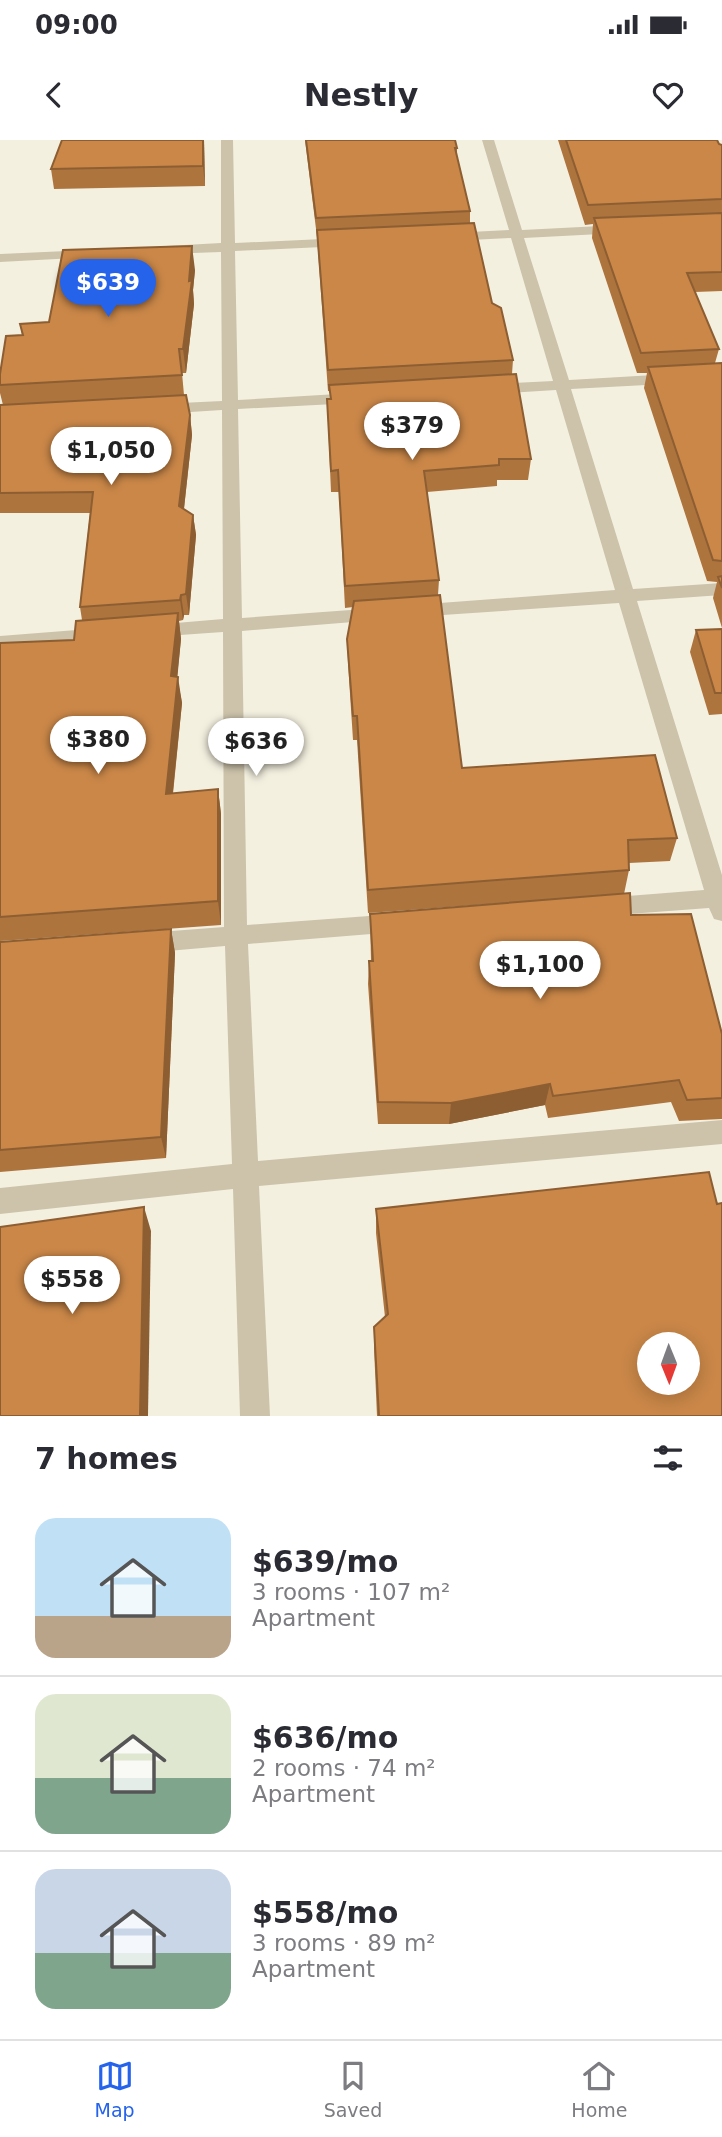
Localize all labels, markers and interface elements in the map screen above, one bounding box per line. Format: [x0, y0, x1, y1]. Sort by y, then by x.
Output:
text: 09:00 [35, 10, 118, 40]
icon: back [35, 76, 73, 114]
text: Nestly [304, 76, 418, 114]
icon: heart [649, 76, 687, 114]
pin: $639 [67, 260, 149, 319]
text: $639 [76, 269, 140, 295]
pin: $379 [371, 402, 453, 462]
text: $379 [380, 412, 444, 438]
pin: $1,050 [54, 428, 168, 487]
text: $1,050 [67, 437, 155, 463]
pin: $380 [57, 716, 139, 776]
pin: $636 [215, 718, 297, 778]
text: $380 [66, 726, 130, 752]
text: $636 [224, 728, 288, 754]
pin: $1,100 [483, 942, 597, 1001]
text: $1,100 [496, 951, 584, 977]
pin: $558 [31, 1256, 113, 1316]
text: $558 [40, 1266, 104, 1292]
north arrow [637, 1332, 700, 1395]
map controls [637, 1332, 700, 1395]
icon: filters [649, 1439, 687, 1477]
text: 7 homes [35, 1441, 178, 1476]
text: $639/mo [252, 1544, 398, 1579]
icon: home [91, 1546, 175, 1630]
text: 3 rooms · 107 m² [252, 1579, 450, 1605]
text: Apartment [252, 1605, 375, 1631]
text: $636/mo [252, 1720, 398, 1755]
icon: home [91, 1722, 175, 1806]
text: 2 rooms · 74 m² [252, 1755, 436, 1781]
text: Apartment [252, 1781, 375, 1807]
text: $558/mo [252, 1895, 398, 1930]
icon: home [91, 1897, 175, 1981]
text: 3 rooms · 89 m² [252, 1930, 436, 1956]
text: Apartment [252, 1956, 375, 1982]
tab: Map [95, 2057, 135, 2121]
tab: Saved [324, 2057, 382, 2121]
tab: Home [571, 2057, 627, 2121]

